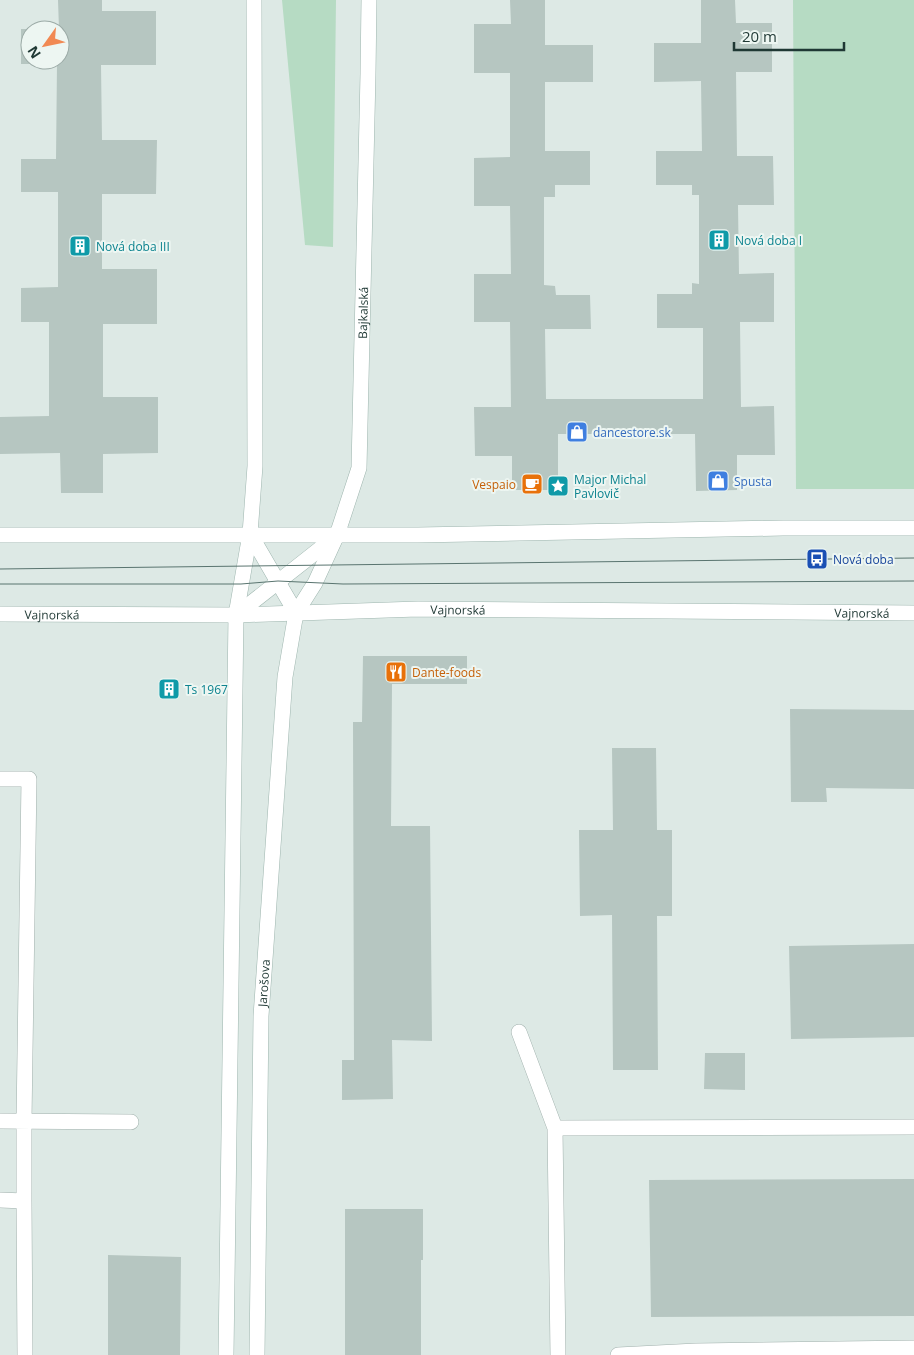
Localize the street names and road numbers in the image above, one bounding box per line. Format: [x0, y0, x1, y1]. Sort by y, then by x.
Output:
street label: Bajkalská [353, 286, 372, 339]
street label: Vajnorská [430, 601, 485, 618]
street label: Vajnorská [834, 604, 889, 621]
street label: Vajnorská [24, 606, 80, 623]
street label: Jarošova [253, 959, 273, 1008]

